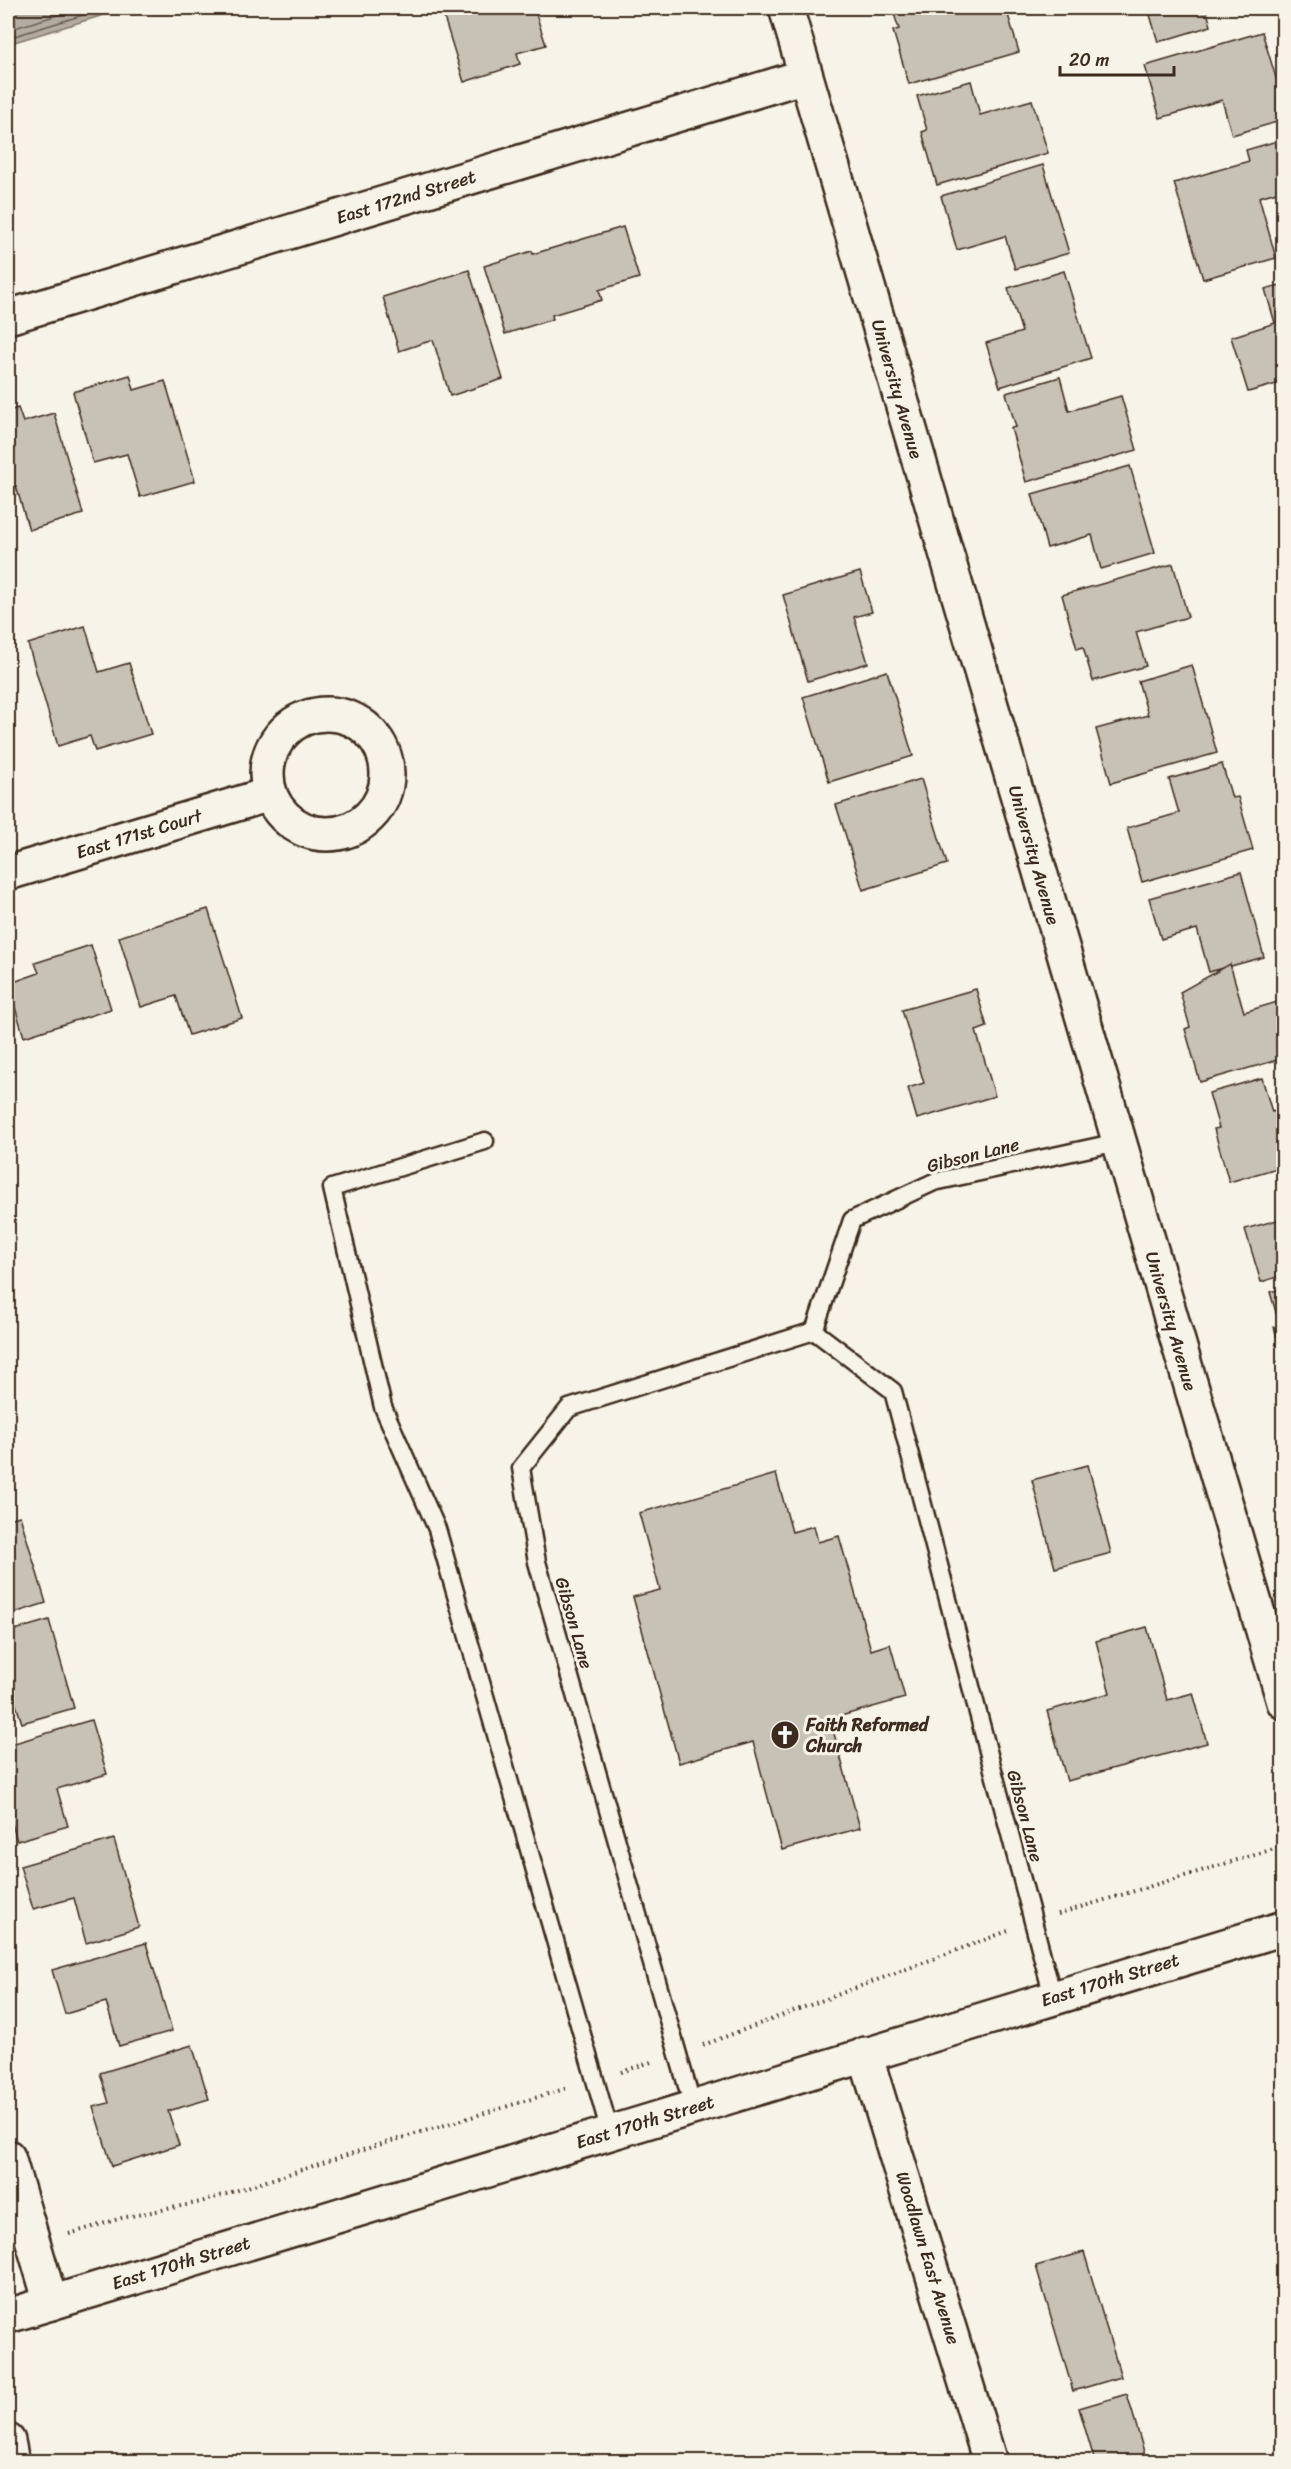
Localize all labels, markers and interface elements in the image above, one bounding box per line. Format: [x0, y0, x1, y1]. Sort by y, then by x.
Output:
scale bar [1060, 39, 1174, 77]
text: 20 m [1069, 44, 1109, 76]
street label: East 172nd Street [332, 160, 480, 234]
street label: University Avenue [862, 315, 932, 463]
street label: University Avenue [999, 781, 1069, 929]
street label: East 171st Court [72, 799, 207, 868]
street label: Gibson Lane [923, 1128, 1023, 1182]
street label: University Avenue [1136, 1247, 1206, 1395]
street label: Gibson Lane [546, 1573, 602, 1673]
place label: Faith Reformed Church [805, 1709, 930, 1762]
church icon: Faith Reformed Church [769, 1719, 801, 1751]
street label: Gibson Lane [997, 1766, 1053, 1866]
street label: East 170th Street [1037, 1944, 1183, 2016]
street label: East 170th Street [572, 2086, 718, 2158]
street label: Woodlawn East Avenue [886, 2167, 970, 2349]
street label: East 170th Street [108, 2227, 254, 2299]

